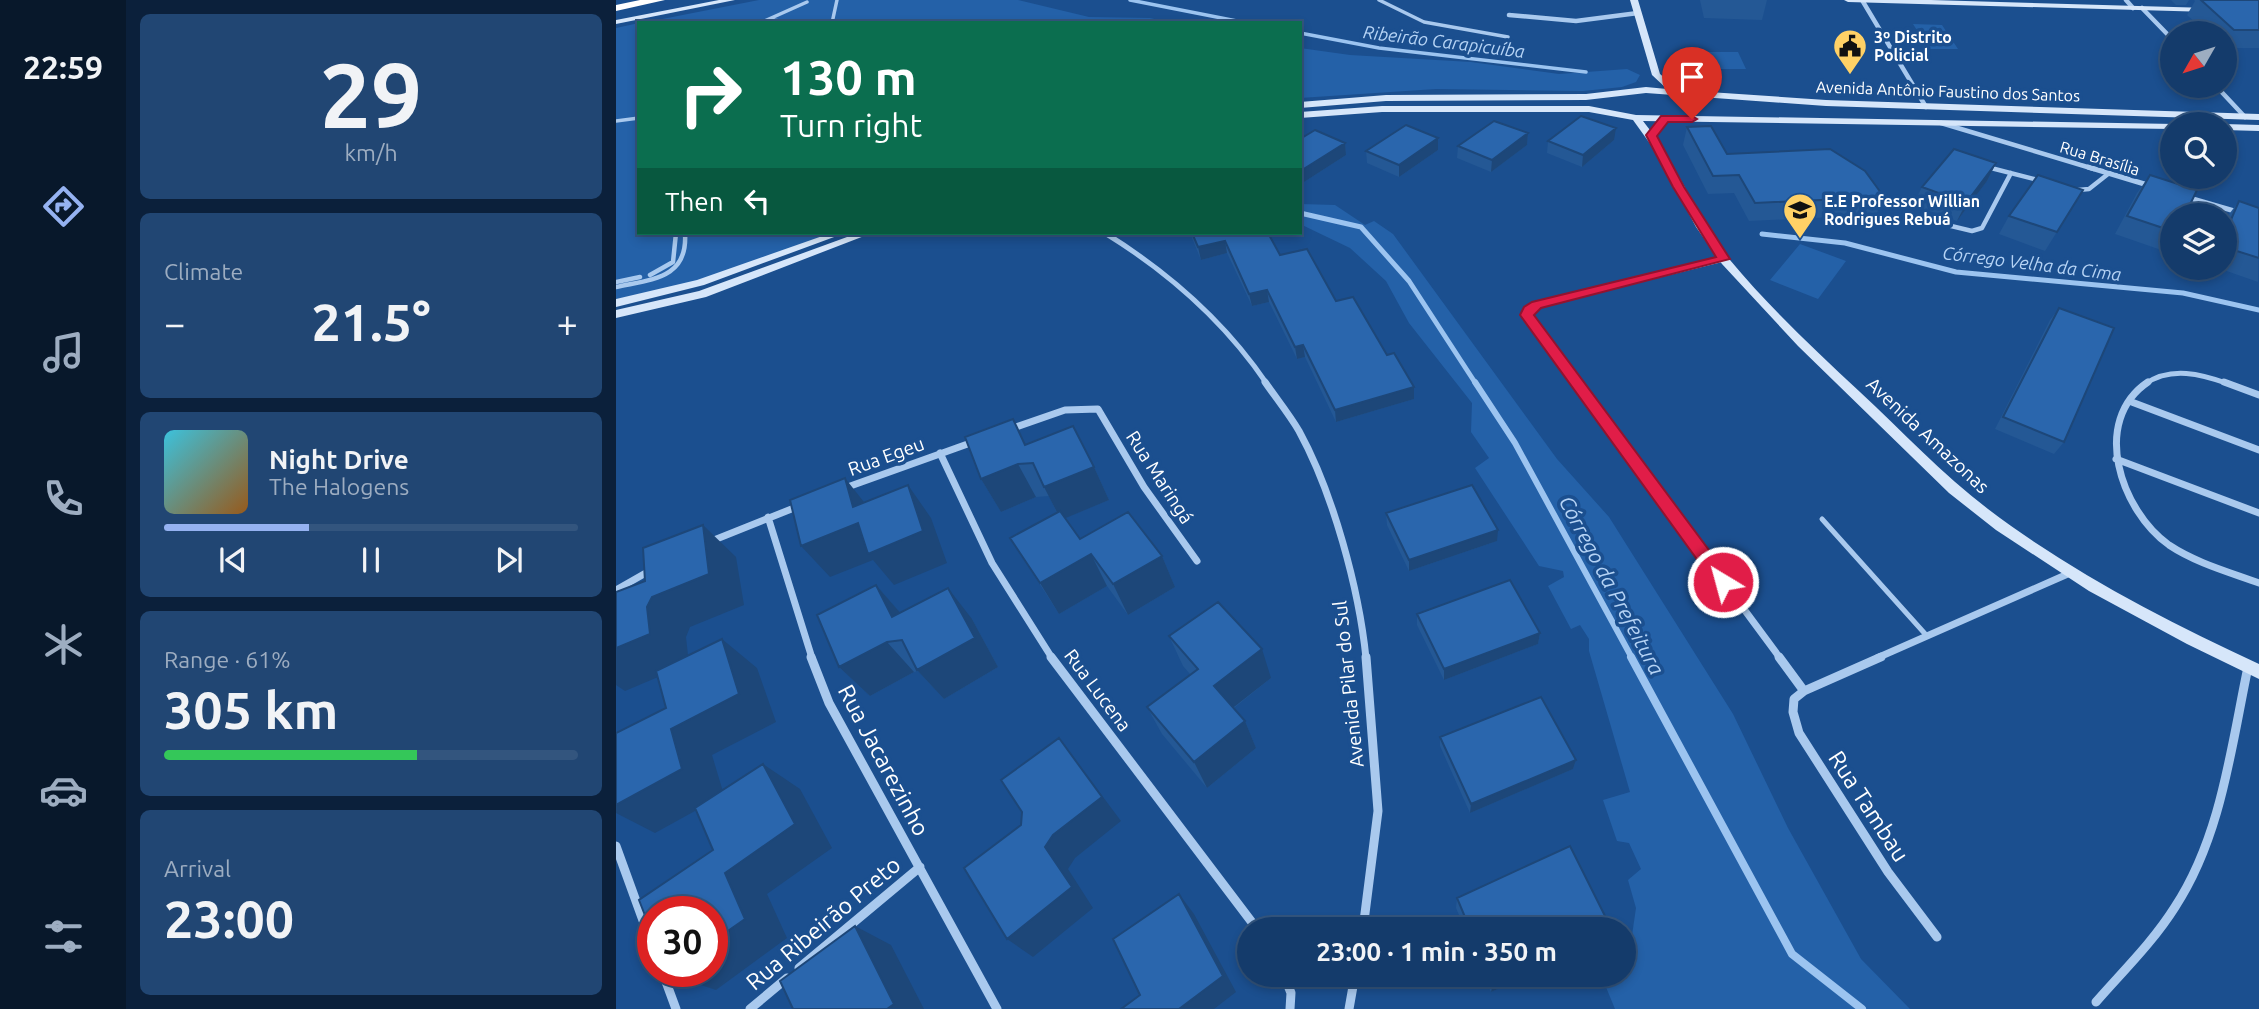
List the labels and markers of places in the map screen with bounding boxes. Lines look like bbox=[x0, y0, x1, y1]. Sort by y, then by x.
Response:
public building icon: 3º Distrito Policial bbox=[1831, 27, 1869, 76]
place label: 3º Distrito Policial bbox=[1874, 28, 1952, 64]
pin bbox=[1662, 47, 1722, 119]
school or university icon: E.E Professor Willian Rodrigues Rebuá bbox=[1781, 191, 1819, 240]
place label: E.E Professor Willian Rodrigues Rebuá bbox=[1824, 192, 1980, 228]

